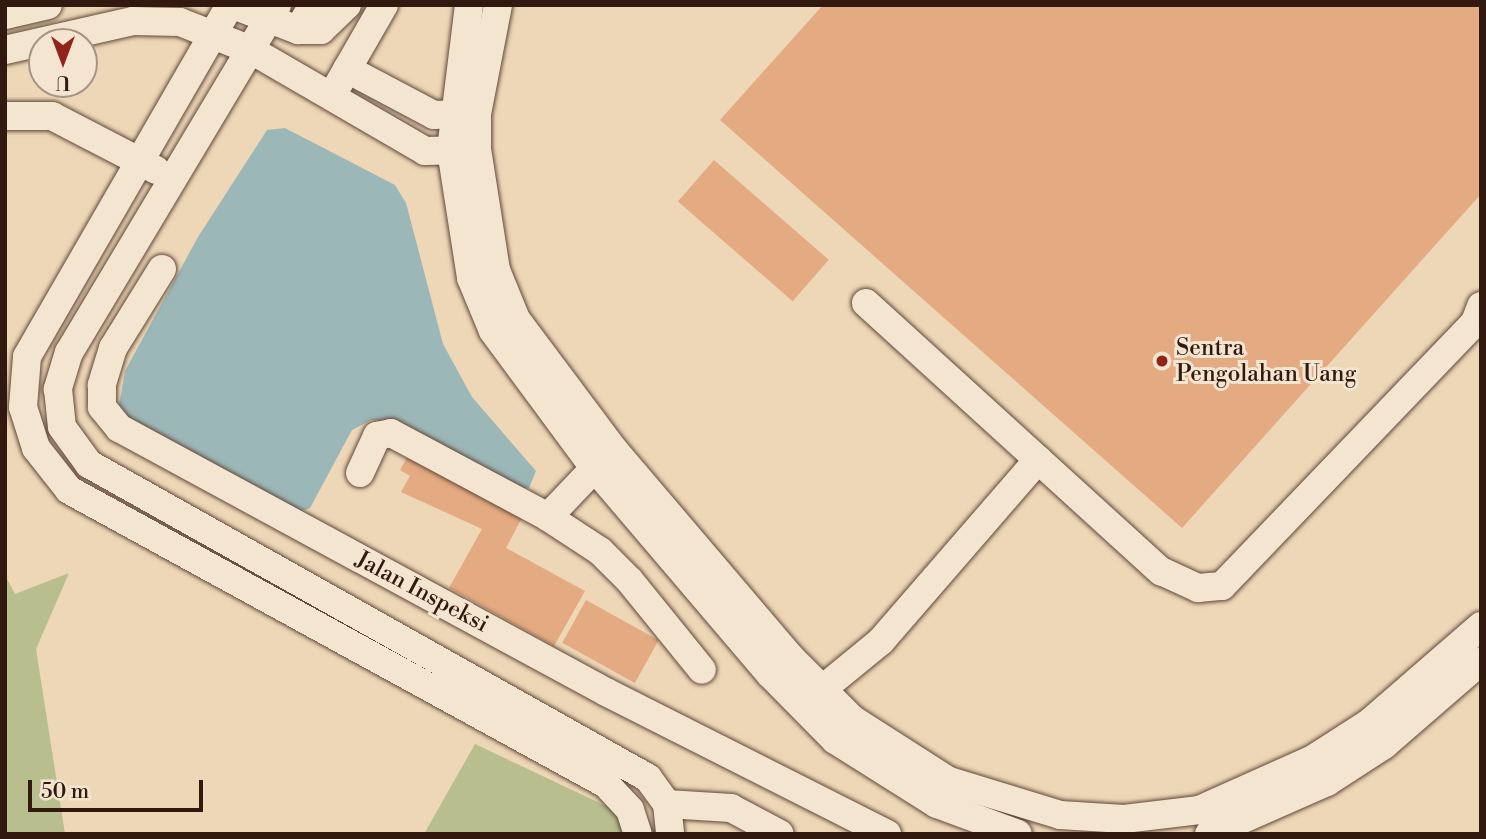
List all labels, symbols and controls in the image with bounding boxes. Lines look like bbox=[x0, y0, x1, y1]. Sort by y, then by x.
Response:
north arrow bbox=[28, 28, 98, 98]
text: U bbox=[56, 70, 70, 94]
place label: Sentra Pengolahan Uang bbox=[1176, 334, 1356, 388]
marker: Sentra Pengolahan Uang bbox=[1154, 353, 1170, 369]
street label: Jalan Inspeksi bbox=[351, 545, 493, 639]
scale bar bbox=[32, 766, 206, 810]
text: 50 m bbox=[41, 779, 89, 805]

